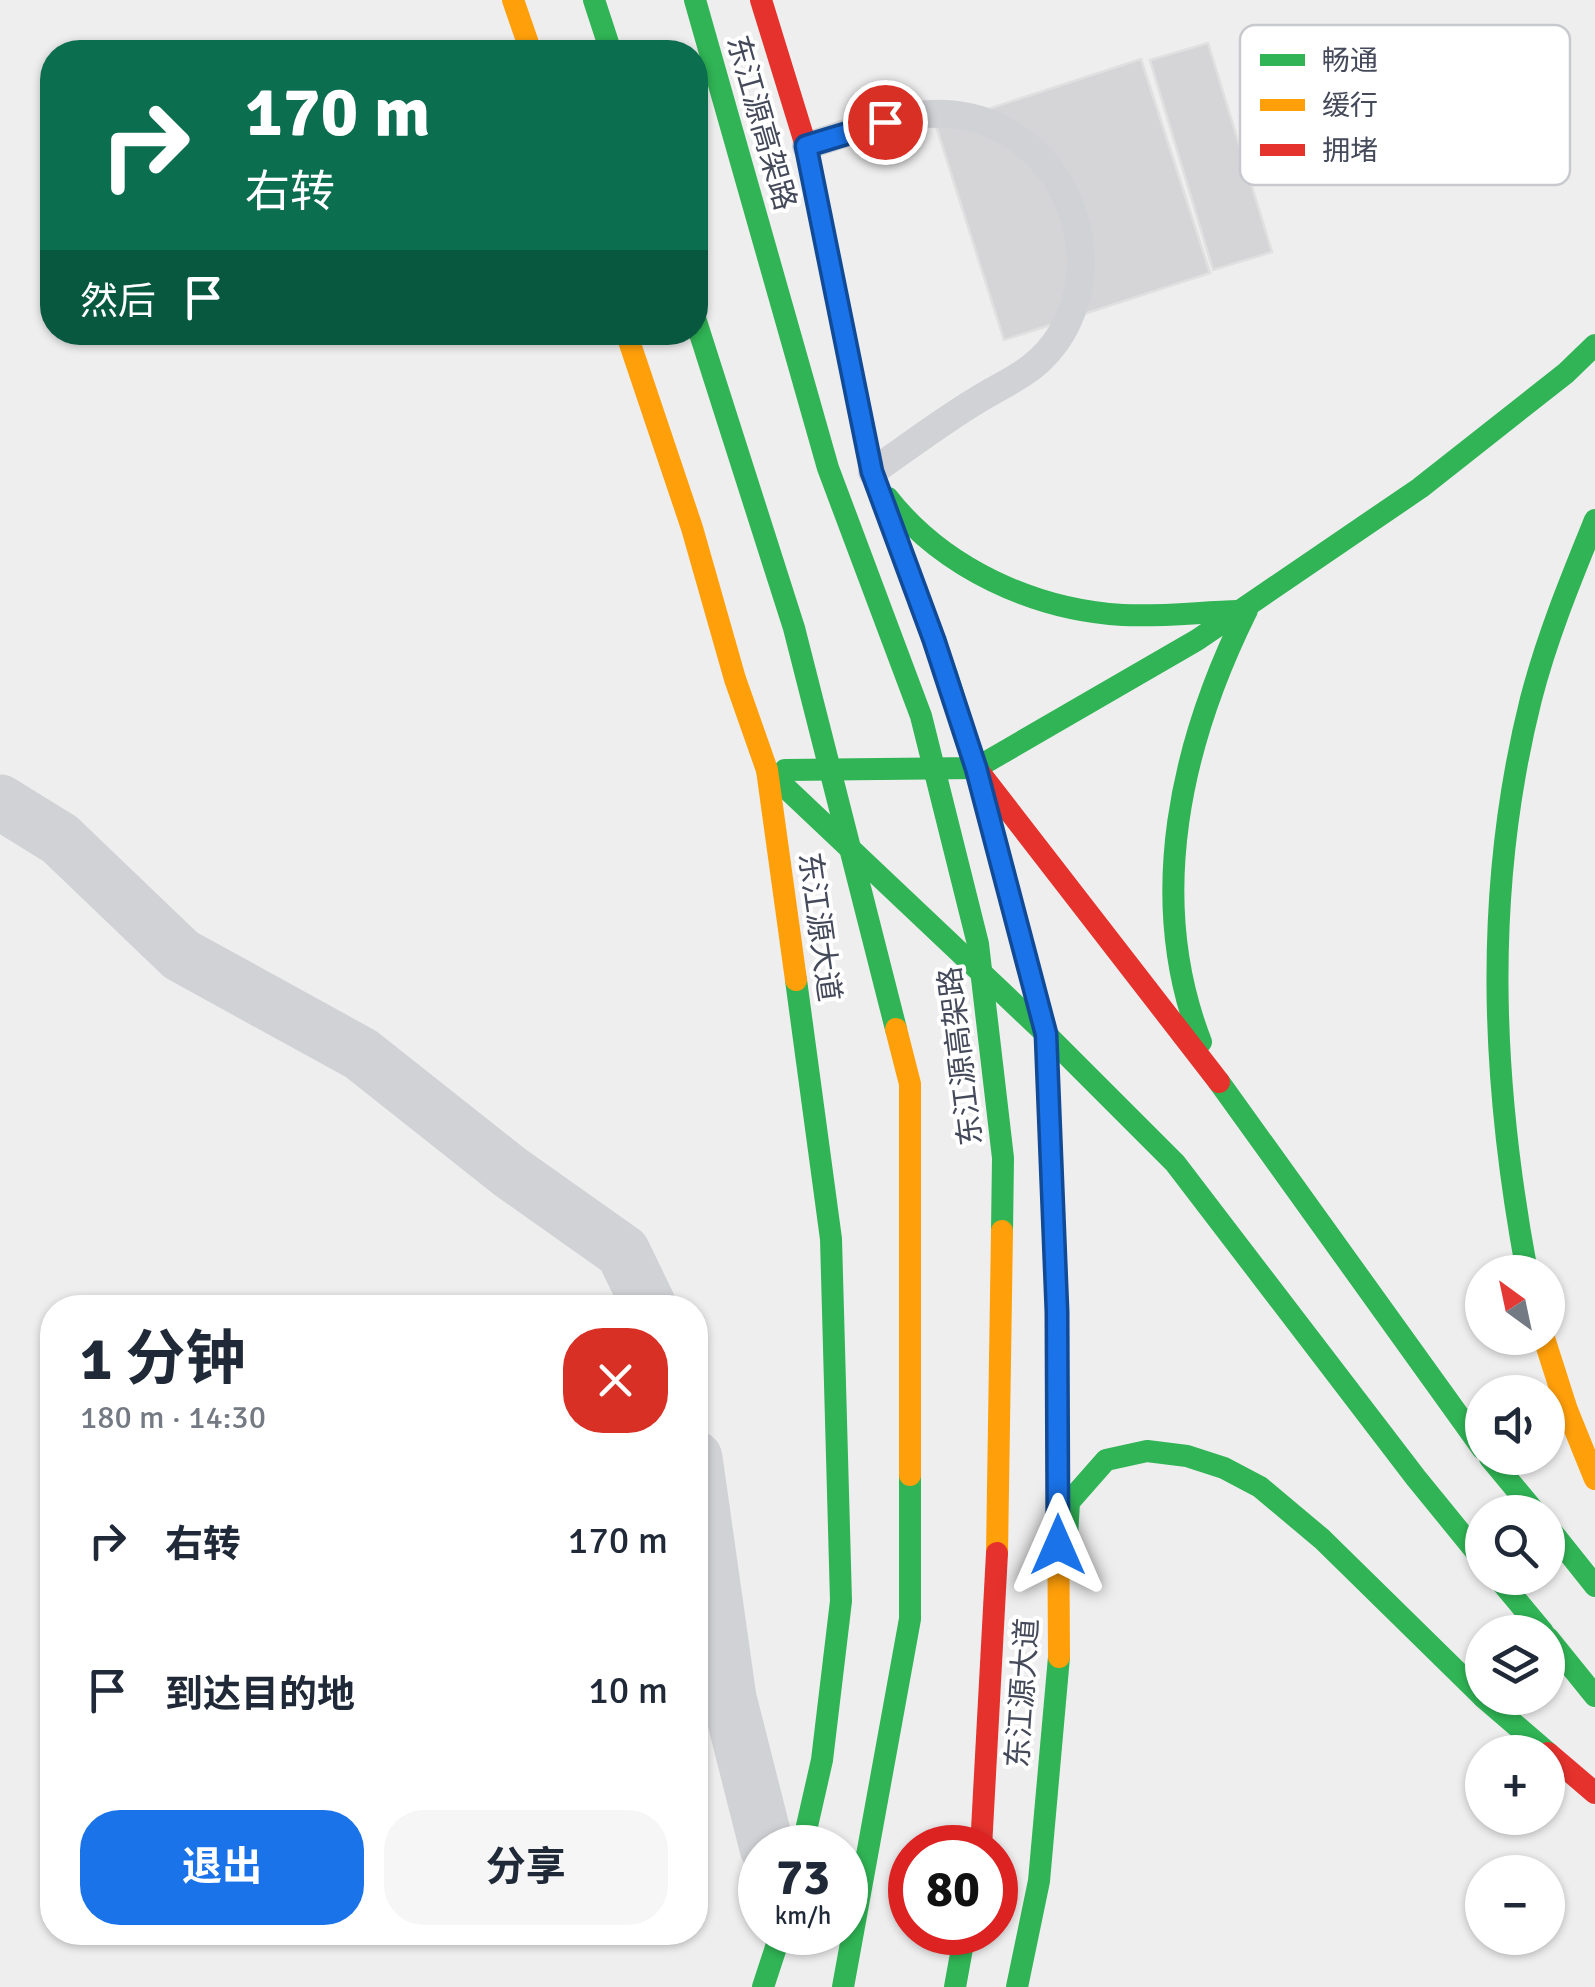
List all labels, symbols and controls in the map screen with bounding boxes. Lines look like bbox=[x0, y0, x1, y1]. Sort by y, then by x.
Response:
legend bbox=[1240, 25, 1570, 185]
street label: 东江源高架路 bbox=[718, 31, 804, 215]
text: 畅通 bbox=[1322, 44, 1378, 78]
text: 170 m bbox=[245, 69, 430, 155]
icon: right bbox=[80, 80, 210, 210]
pin bbox=[843, 80, 928, 165]
text: 缓行 bbox=[1322, 89, 1378, 123]
icon: arrive bbox=[858, 95, 913, 150]
text: 拥堵 bbox=[1322, 134, 1378, 168]
text: 右转 bbox=[245, 165, 335, 220]
icon: arrive bbox=[176, 270, 231, 325]
text: 然后 bbox=[80, 278, 156, 325]
street label: 东江源大道 bbox=[790, 850, 848, 1004]
street label: 东江源高架路 bbox=[932, 964, 990, 1148]
north arrow bbox=[1465, 1255, 1565, 1355]
map controls bbox=[1465, 1255, 1565, 1955]
text: 1 分钟 bbox=[80, 1323, 246, 1397]
button: close bbox=[563, 1328, 668, 1433]
button: sound bbox=[1465, 1375, 1565, 1475]
text: 180 m · 14:30 bbox=[80, 1398, 266, 1437]
position arrow bbox=[1006, 1493, 1110, 1597]
button: search bbox=[1465, 1495, 1565, 1595]
icon: right bbox=[80, 1513, 135, 1568]
text: 170 m bbox=[568, 1517, 668, 1564]
text: 右转 bbox=[165, 1521, 241, 1568]
button: layers bbox=[1465, 1615, 1565, 1715]
street label: 东江源大道 bbox=[999, 1617, 1047, 1769]
icon: arrive bbox=[80, 1663, 135, 1718]
text: 10 m bbox=[588, 1667, 668, 1714]
text: 到达目的地 bbox=[165, 1671, 355, 1718]
button: + bbox=[1465, 1735, 1565, 1835]
button: 退出 bbox=[80, 1810, 364, 1925]
button: 分享 bbox=[384, 1810, 668, 1925]
speed limit sign: 80 bbox=[888, 1825, 1018, 1955]
text: 73 bbox=[776, 1847, 830, 1909]
button: − bbox=[1465, 1855, 1565, 1955]
text: km/h bbox=[775, 1900, 831, 1931]

